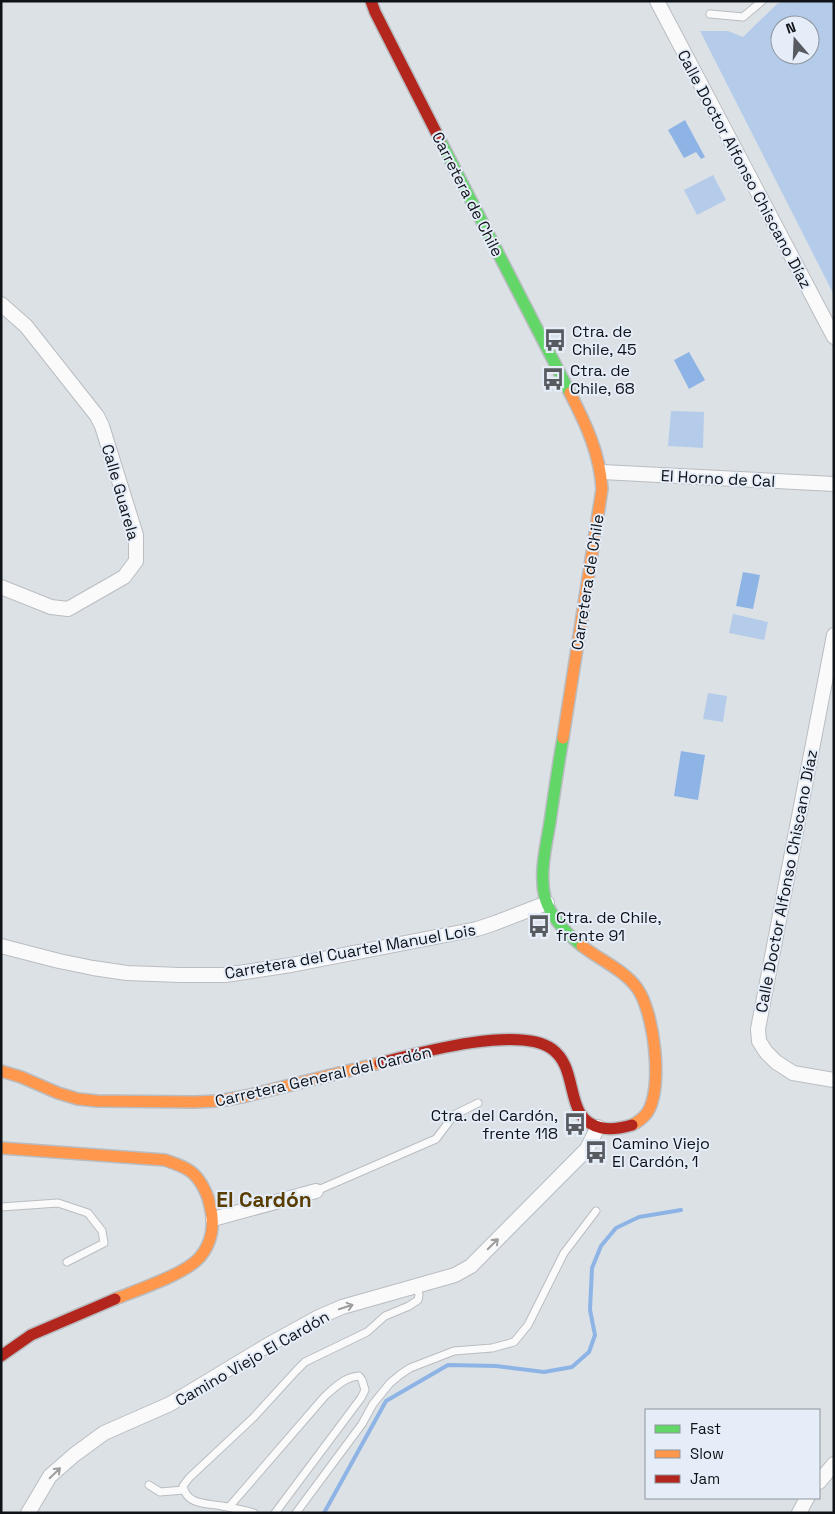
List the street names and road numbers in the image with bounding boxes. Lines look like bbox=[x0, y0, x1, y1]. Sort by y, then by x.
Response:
street label: Calle Doctor Alfonso Chiscano Díaz bbox=[673, 46, 817, 292]
street label: Carretera de Chile bbox=[427, 128, 508, 260]
street label: Calle Guarela bbox=[97, 442, 144, 543]
street label: El Horno de Cal bbox=[660, 465, 776, 492]
street label: Carretera de Chile bbox=[566, 513, 609, 652]
street label: Calle Doctor Alfonso Chiscano Díaz bbox=[751, 748, 822, 1014]
street label: Carretera del Cuartel Manuel Lois bbox=[223, 919, 477, 984]
street label: Carretera General del Cardón bbox=[213, 1041, 433, 1112]
street label: Camino Viejo El Cardón bbox=[172, 1306, 333, 1411]

